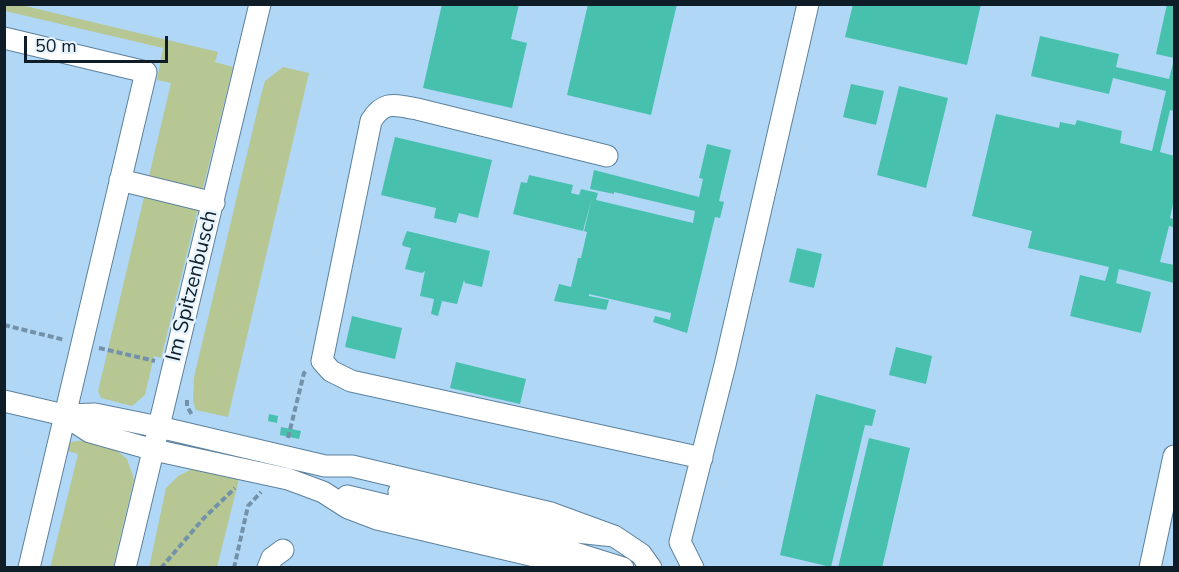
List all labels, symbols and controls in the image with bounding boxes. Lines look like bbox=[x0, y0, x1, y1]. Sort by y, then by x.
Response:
scale bar bbox=[27, 24, 171, 62]
text: 50 m bbox=[35, 34, 77, 58]
street label: Im Spitzenbusch bbox=[162, 208, 224, 364]

